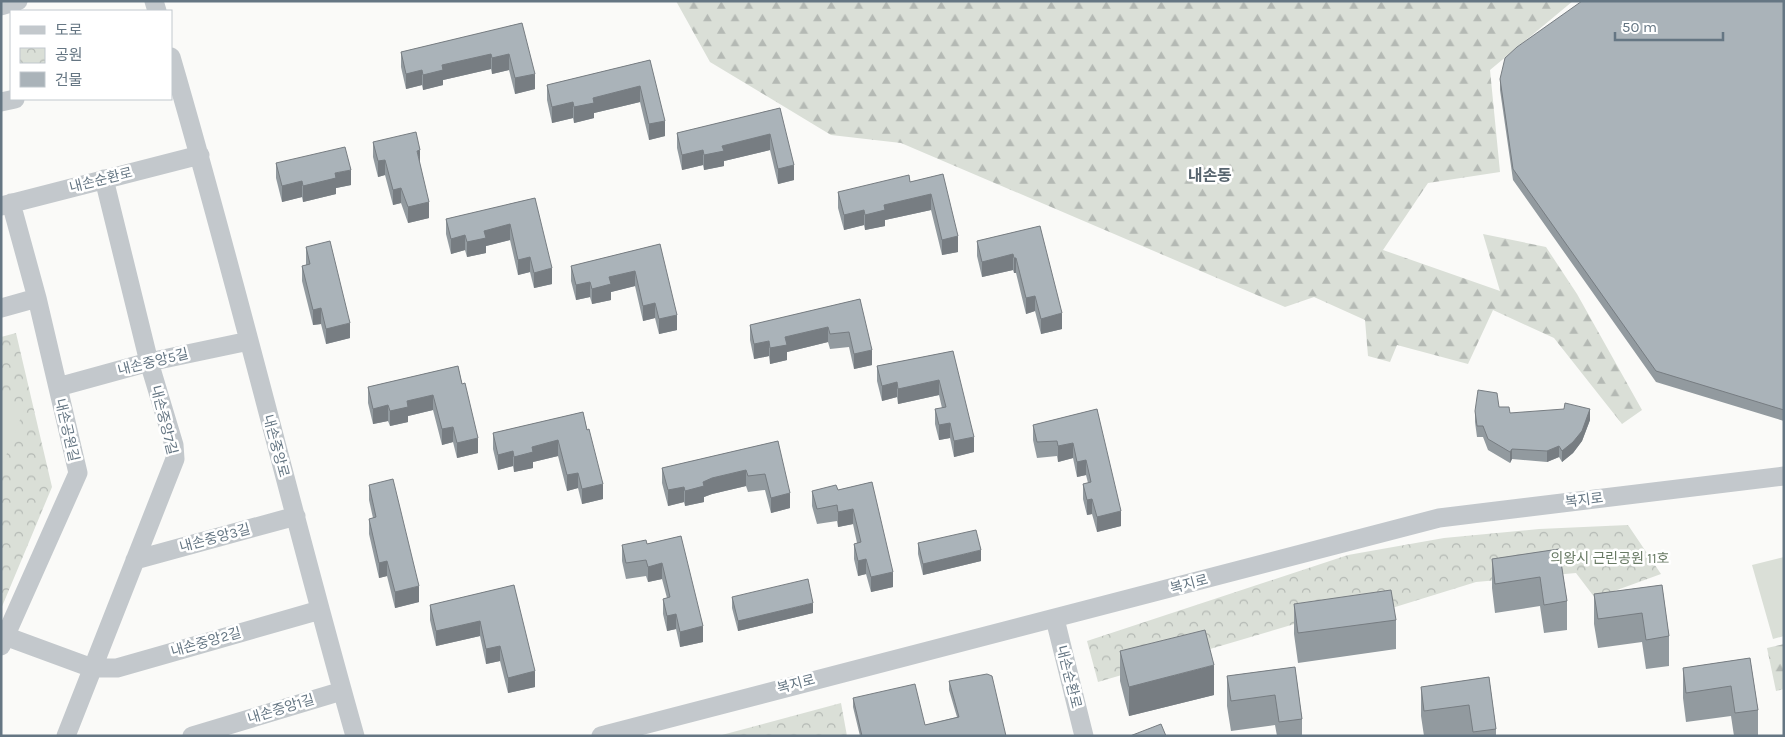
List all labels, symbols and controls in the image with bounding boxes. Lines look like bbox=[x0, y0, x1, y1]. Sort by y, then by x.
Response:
legend bbox=[10, 10, 172, 100]
scale bar bbox=[1615, 10, 1722, 42]
text: 50 m bbox=[1622, 18, 1657, 36]
text: 도로 bbox=[55, 21, 83, 39]
text: 공원 bbox=[55, 46, 83, 64]
text: 건물 bbox=[55, 71, 83, 89]
street label: 내손순환로 bbox=[68, 164, 134, 196]
district label: 내손동 bbox=[1188, 166, 1232, 185]
street label: 내손중앙5길 bbox=[116, 345, 190, 379]
street label: 내손중앙7길 bbox=[147, 384, 181, 456]
street label: 내손공원길 bbox=[51, 397, 83, 463]
street label: 내손중앙로 bbox=[259, 413, 293, 479]
street label: 복지로 bbox=[1564, 489, 1604, 511]
street label: 내손중앙3길 bbox=[178, 520, 252, 556]
park label: 의왕시 근린공원 11호 bbox=[1551, 550, 1670, 567]
street label: 복지로 bbox=[1168, 571, 1210, 597]
street label: 내손중앙2길 bbox=[169, 624, 243, 660]
street label: 내손순환로 bbox=[1053, 644, 1085, 710]
street label: 복지로 bbox=[775, 671, 817, 697]
street label: 내손중앙1길 bbox=[246, 691, 316, 727]

